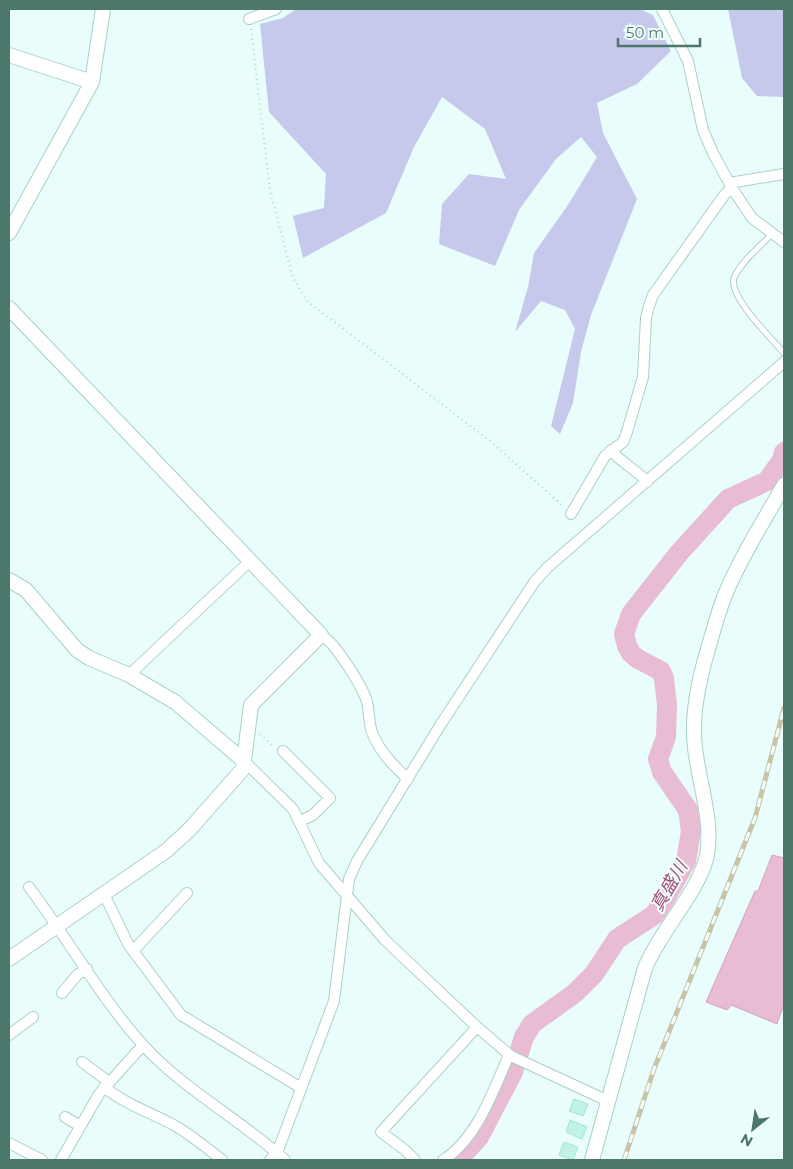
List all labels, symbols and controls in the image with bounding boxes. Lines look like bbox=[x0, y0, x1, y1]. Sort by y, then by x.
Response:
scale bar bbox=[618, 15, 700, 47]
text: 50 m bbox=[626, 23, 664, 42]
water label: 真盛川 bbox=[646, 855, 693, 915]
north arrow bbox=[728, 1104, 778, 1154]
text: N bbox=[737, 1130, 756, 1151]

